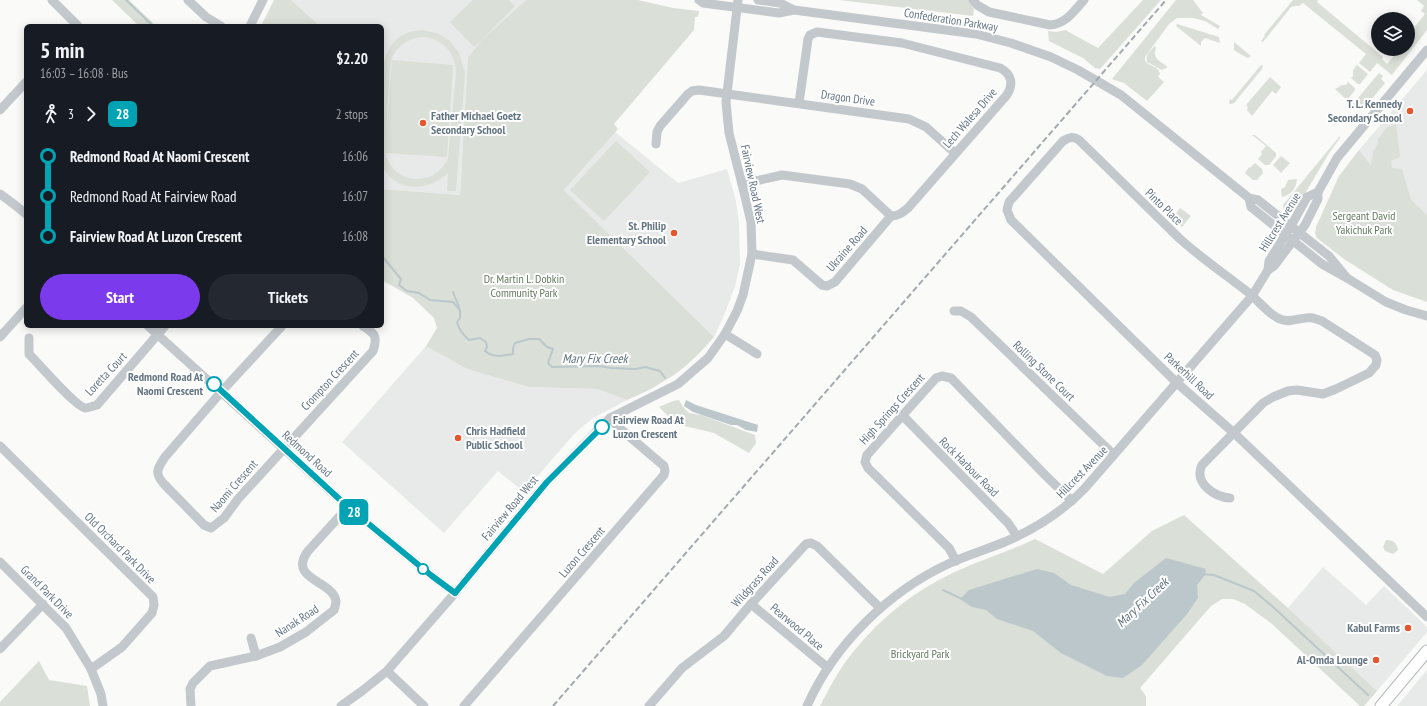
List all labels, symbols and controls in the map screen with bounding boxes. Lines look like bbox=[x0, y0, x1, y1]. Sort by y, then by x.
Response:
street label: Confederation Parkway bbox=[903, 5, 1000, 34]
map controls bbox=[1371, 12, 1415, 56]
button: layers bbox=[1371, 12, 1415, 56]
text: 5 min bbox=[40, 36, 84, 64]
text: $2.20 bbox=[336, 49, 368, 68]
text: 16:03 – 16:08 · Bus bbox=[40, 65, 128, 82]
street label: Lech Walesa Drive bbox=[939, 85, 1000, 151]
street label: Dragon Drive bbox=[820, 86, 876, 109]
place label: T. L. Kennedy Secondary School bbox=[1328, 96, 1402, 125]
icon: walk bbox=[40, 103, 62, 125]
icon: forward bbox=[80, 103, 102, 125]
text: 28 bbox=[116, 105, 129, 123]
text: 3 bbox=[68, 106, 74, 123]
text: 2 stops bbox=[336, 106, 368, 123]
marker: T. L. Kennedy Secondary School bbox=[1405, 106, 1415, 116]
place label: Father Michael Goetz Secondary School bbox=[431, 108, 522, 137]
marker: Father Michael Goetz Secondary School bbox=[418, 118, 428, 128]
street label: Fairview Road West bbox=[738, 143, 769, 225]
text: Redmond Road At Naomi Crescent bbox=[70, 147, 249, 166]
text: 16:06 bbox=[342, 148, 368, 165]
street label: Pinto Place bbox=[1143, 185, 1186, 228]
text: Redmond Road At Fairview Road bbox=[70, 187, 236, 206]
text: 16:07 bbox=[342, 188, 368, 205]
street label: Hillcrest Avenue bbox=[1255, 189, 1304, 254]
park label: Sergeant David Yakichuk Park bbox=[1333, 208, 1396, 237]
place label: St. Philip Elementary School bbox=[587, 218, 667, 247]
street label: Ukraine Road bbox=[823, 223, 870, 274]
text: Fairview Road At Luzon Crescent bbox=[70, 227, 242, 246]
text: 16:08 bbox=[342, 228, 368, 245]
marker: St. Philip Elementary School bbox=[669, 228, 679, 238]
park label: Dr. Martin L. Dobkin Community Park bbox=[484, 271, 564, 300]
button: Start bbox=[40, 274, 200, 320]
button: Tickets bbox=[208, 274, 368, 320]
street label: Rolling Stone Court bbox=[1010, 337, 1079, 404]
street label: Crompton Crescent bbox=[297, 345, 362, 413]
street label: Loretta Court bbox=[82, 348, 130, 399]
street label: Parkerhill Road bbox=[1161, 349, 1217, 402]
water label: Mary Fix Creek bbox=[562, 350, 630, 367]
place label: Redmond Road At Naomi Crescent bbox=[128, 369, 204, 398]
street label: High Springs Crescent bbox=[856, 369, 928, 447]
marker: Redmond Road At Naomi Crescent bbox=[206, 376, 222, 392]
place label: Fairview Road At Luzon Crescent bbox=[613, 412, 684, 441]
marker: Fairview Road At Luzon Crescent bbox=[594, 419, 610, 435]
place label: Chris Hadfield Public School bbox=[466, 423, 525, 452]
street label: Redmond Road bbox=[279, 427, 335, 480]
marker: Chris Hadfield Public School bbox=[453, 433, 463, 443]
street label: Rock Harbour Road bbox=[936, 434, 1002, 500]
street label: Hillcrest Avenue bbox=[1053, 442, 1110, 501]
street label: Naomi Crescent bbox=[207, 456, 261, 515]
street label: Fairview Road West bbox=[478, 472, 542, 543]
line badge: 28 bbox=[336, 499, 372, 525]
text: 28 bbox=[347, 503, 361, 521]
street label: Old Orchard Park Drive bbox=[82, 509, 159, 586]
street label: Luzon Crescent bbox=[555, 523, 608, 580]
street label: Wildgrass Road bbox=[728, 553, 781, 610]
street label: Grand Park Drive bbox=[18, 562, 77, 621]
unlabelled marker bbox=[417, 563, 429, 575]
water label: Mary Fix Creek bbox=[1113, 573, 1173, 631]
street label: Pearwood Place bbox=[768, 600, 827, 653]
street label: Nanak Road bbox=[272, 601, 321, 640]
place label: Kabul Farms bbox=[1347, 620, 1400, 635]
marker: Kabul Farms bbox=[1403, 623, 1413, 633]
park label: Brickyard Park bbox=[891, 646, 950, 661]
place label: Al-Omda Lounge bbox=[1296, 652, 1368, 667]
marker: Al-Omda Lounge bbox=[1371, 655, 1381, 665]

